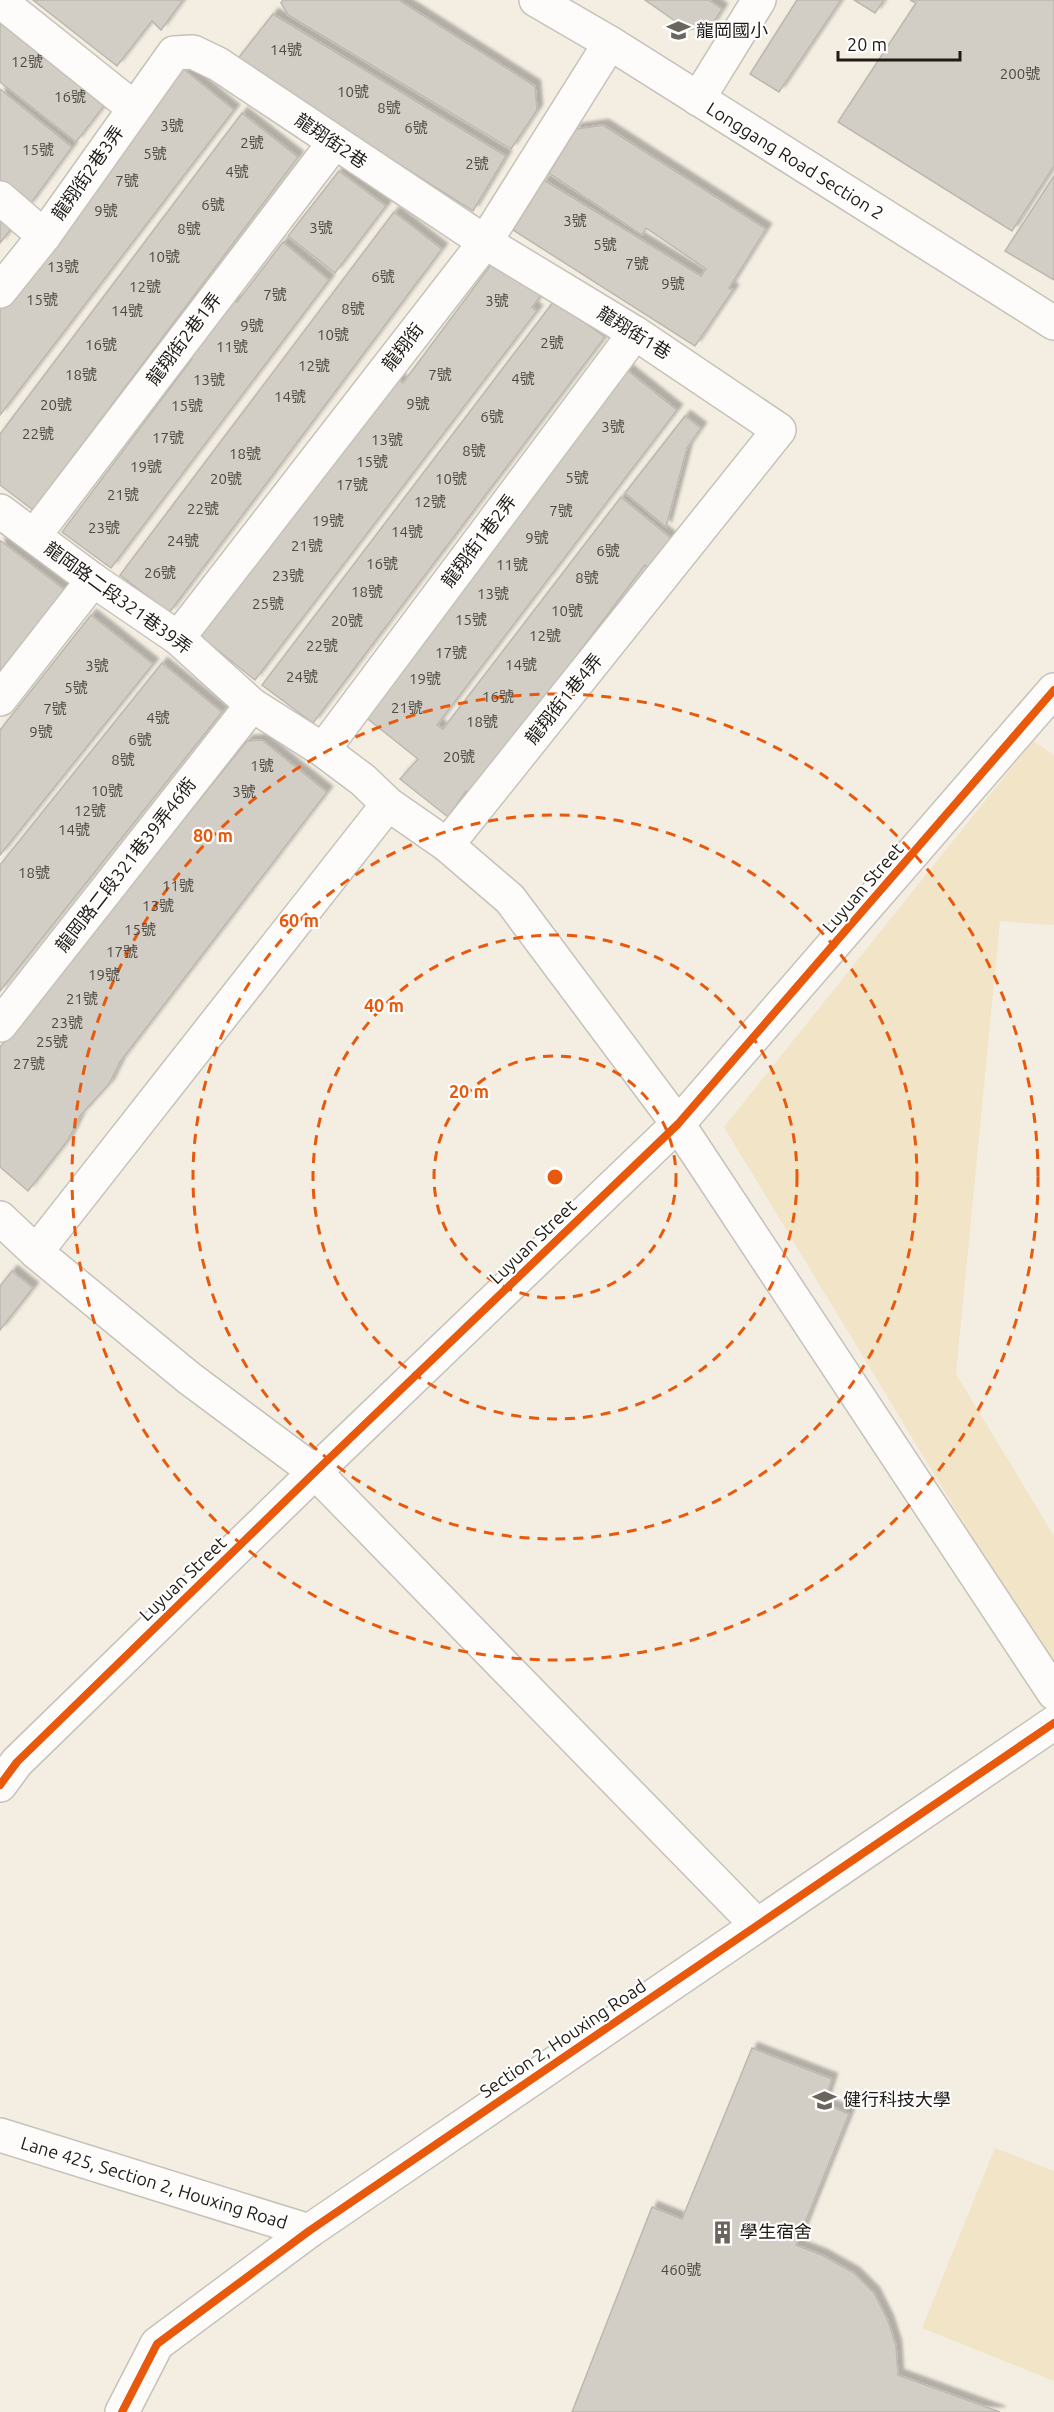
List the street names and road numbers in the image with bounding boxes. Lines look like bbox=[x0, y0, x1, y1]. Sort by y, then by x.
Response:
street label: Longgang Road Section 2 bbox=[703, 97, 888, 223]
street label: 龍翔街2巷 bbox=[292, 109, 371, 171]
street label: 龍翔街2巷3弄 bbox=[47, 122, 127, 223]
street label: 龍翔街2巷1弄 bbox=[142, 288, 224, 388]
street label: 龍翔街1巷 bbox=[594, 302, 675, 362]
street label: 龍翔街 bbox=[378, 319, 427, 374]
street label: 龍翔街1巷2弄 bbox=[437, 490, 519, 590]
street label: 龍岡路二段321巷39弄 bbox=[41, 537, 196, 657]
street label: 龍翔街1巷4弄 bbox=[521, 649, 606, 748]
street label: 龍岡路二段321巷39弄46衖 bbox=[51, 773, 199, 955]
street label: Luyuan Street bbox=[818, 838, 907, 936]
street label: Luyuan Street bbox=[485, 1195, 580, 1287]
street label: Luyuan Street bbox=[135, 1532, 230, 1624]
street label: Section 2, Houxing Road bbox=[476, 1975, 649, 2101]
street label: Lane 425, Section 2, Houxing Road bbox=[19, 2132, 290, 2232]

